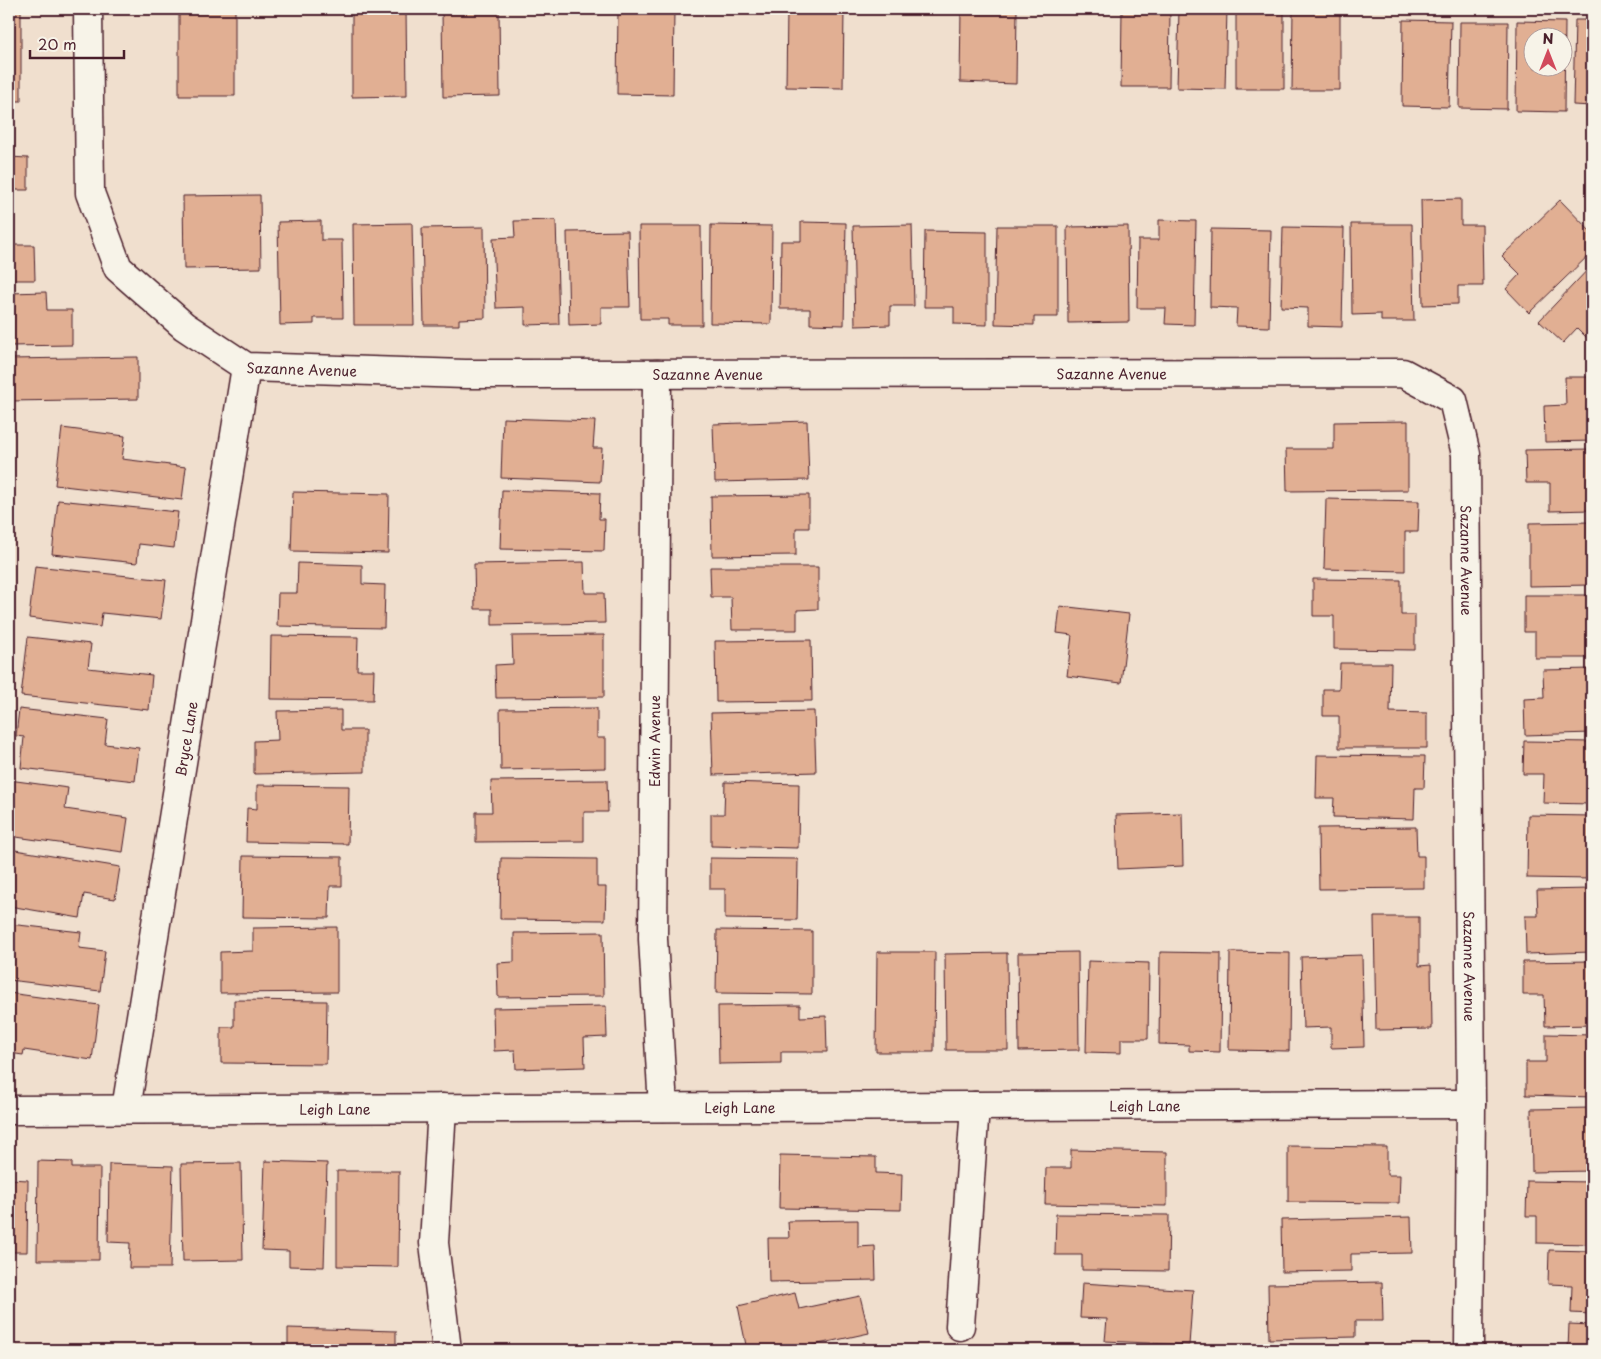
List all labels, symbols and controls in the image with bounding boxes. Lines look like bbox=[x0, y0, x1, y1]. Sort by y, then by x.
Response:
scale bar bbox=[30, 28, 124, 60]
north arrow bbox=[1524, 28, 1574, 78]
text: N bbox=[1542, 28, 1554, 49]
text: 20 m bbox=[38, 32, 77, 55]
street label: Sazanne Avenue bbox=[246, 357, 358, 381]
street label: Sazanne Avenue bbox=[652, 363, 763, 384]
street label: Sazanne Avenue bbox=[1056, 363, 1167, 384]
street label: Sazanne Avenue bbox=[1456, 505, 1478, 616]
street label: Edwin Avenue bbox=[644, 695, 665, 787]
street label: Bryce Lane bbox=[169, 699, 202, 778]
street label: Sazanne Avenue bbox=[1459, 911, 1481, 1022]
street label: Leigh Lane bbox=[1109, 1095, 1181, 1116]
street label: Leigh Lane bbox=[704, 1096, 776, 1118]
street label: Leigh Lane bbox=[299, 1098, 371, 1119]

